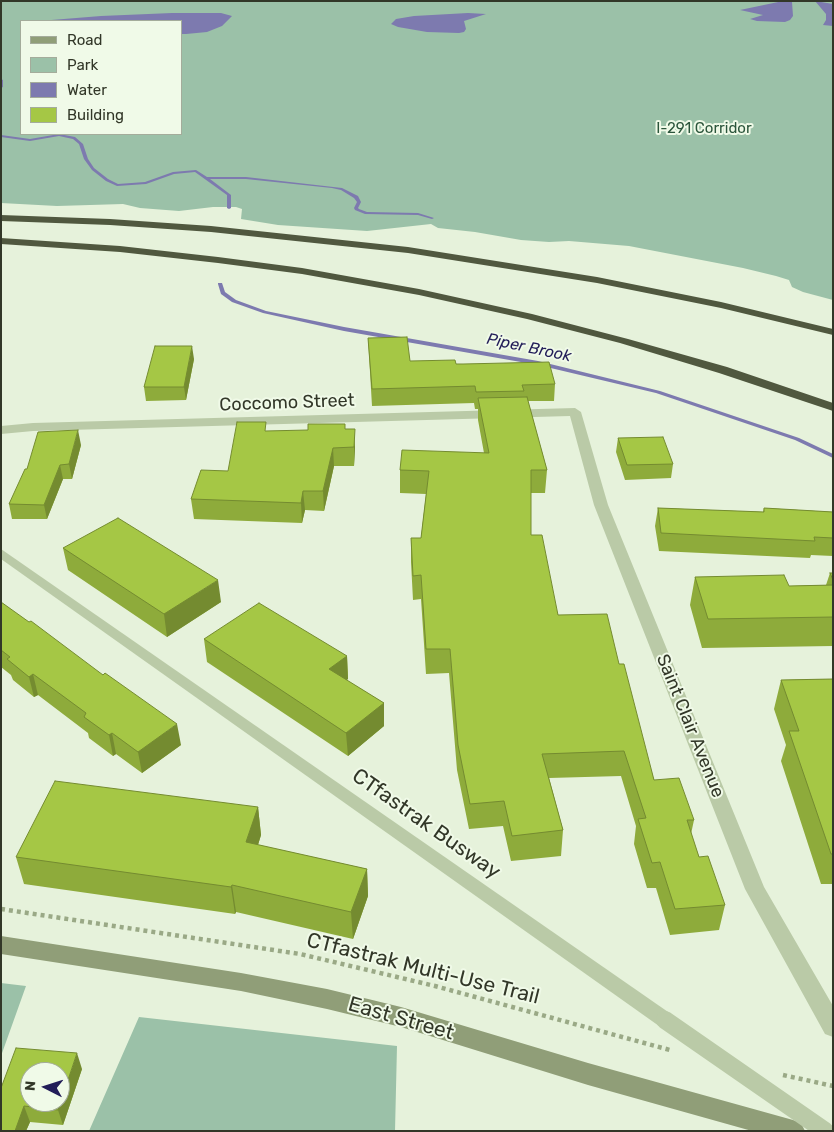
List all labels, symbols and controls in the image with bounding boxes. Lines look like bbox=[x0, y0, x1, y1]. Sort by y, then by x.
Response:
legend bbox=[20, 20, 182, 135]
text: Road bbox=[67, 31, 103, 49]
text: Park bbox=[67, 56, 98, 74]
text: Water bbox=[67, 81, 107, 99]
text: Building bbox=[67, 106, 124, 124]
park label: I-291 Corridor bbox=[656, 120, 752, 138]
water label: Piper Brook bbox=[485, 330, 573, 366]
street label: Coccomo Street bbox=[219, 390, 355, 416]
street label: Saint Clair Avenue bbox=[651, 651, 729, 801]
street label: CTfastrak Busway bbox=[347, 763, 505, 885]
street label: CTfastrak Multi-Use Trail bbox=[304, 928, 542, 1010]
street label: East Street bbox=[345, 992, 457, 1046]
north arrow bbox=[20, 1062, 70, 1112]
text: N bbox=[22, 1080, 39, 1092]

